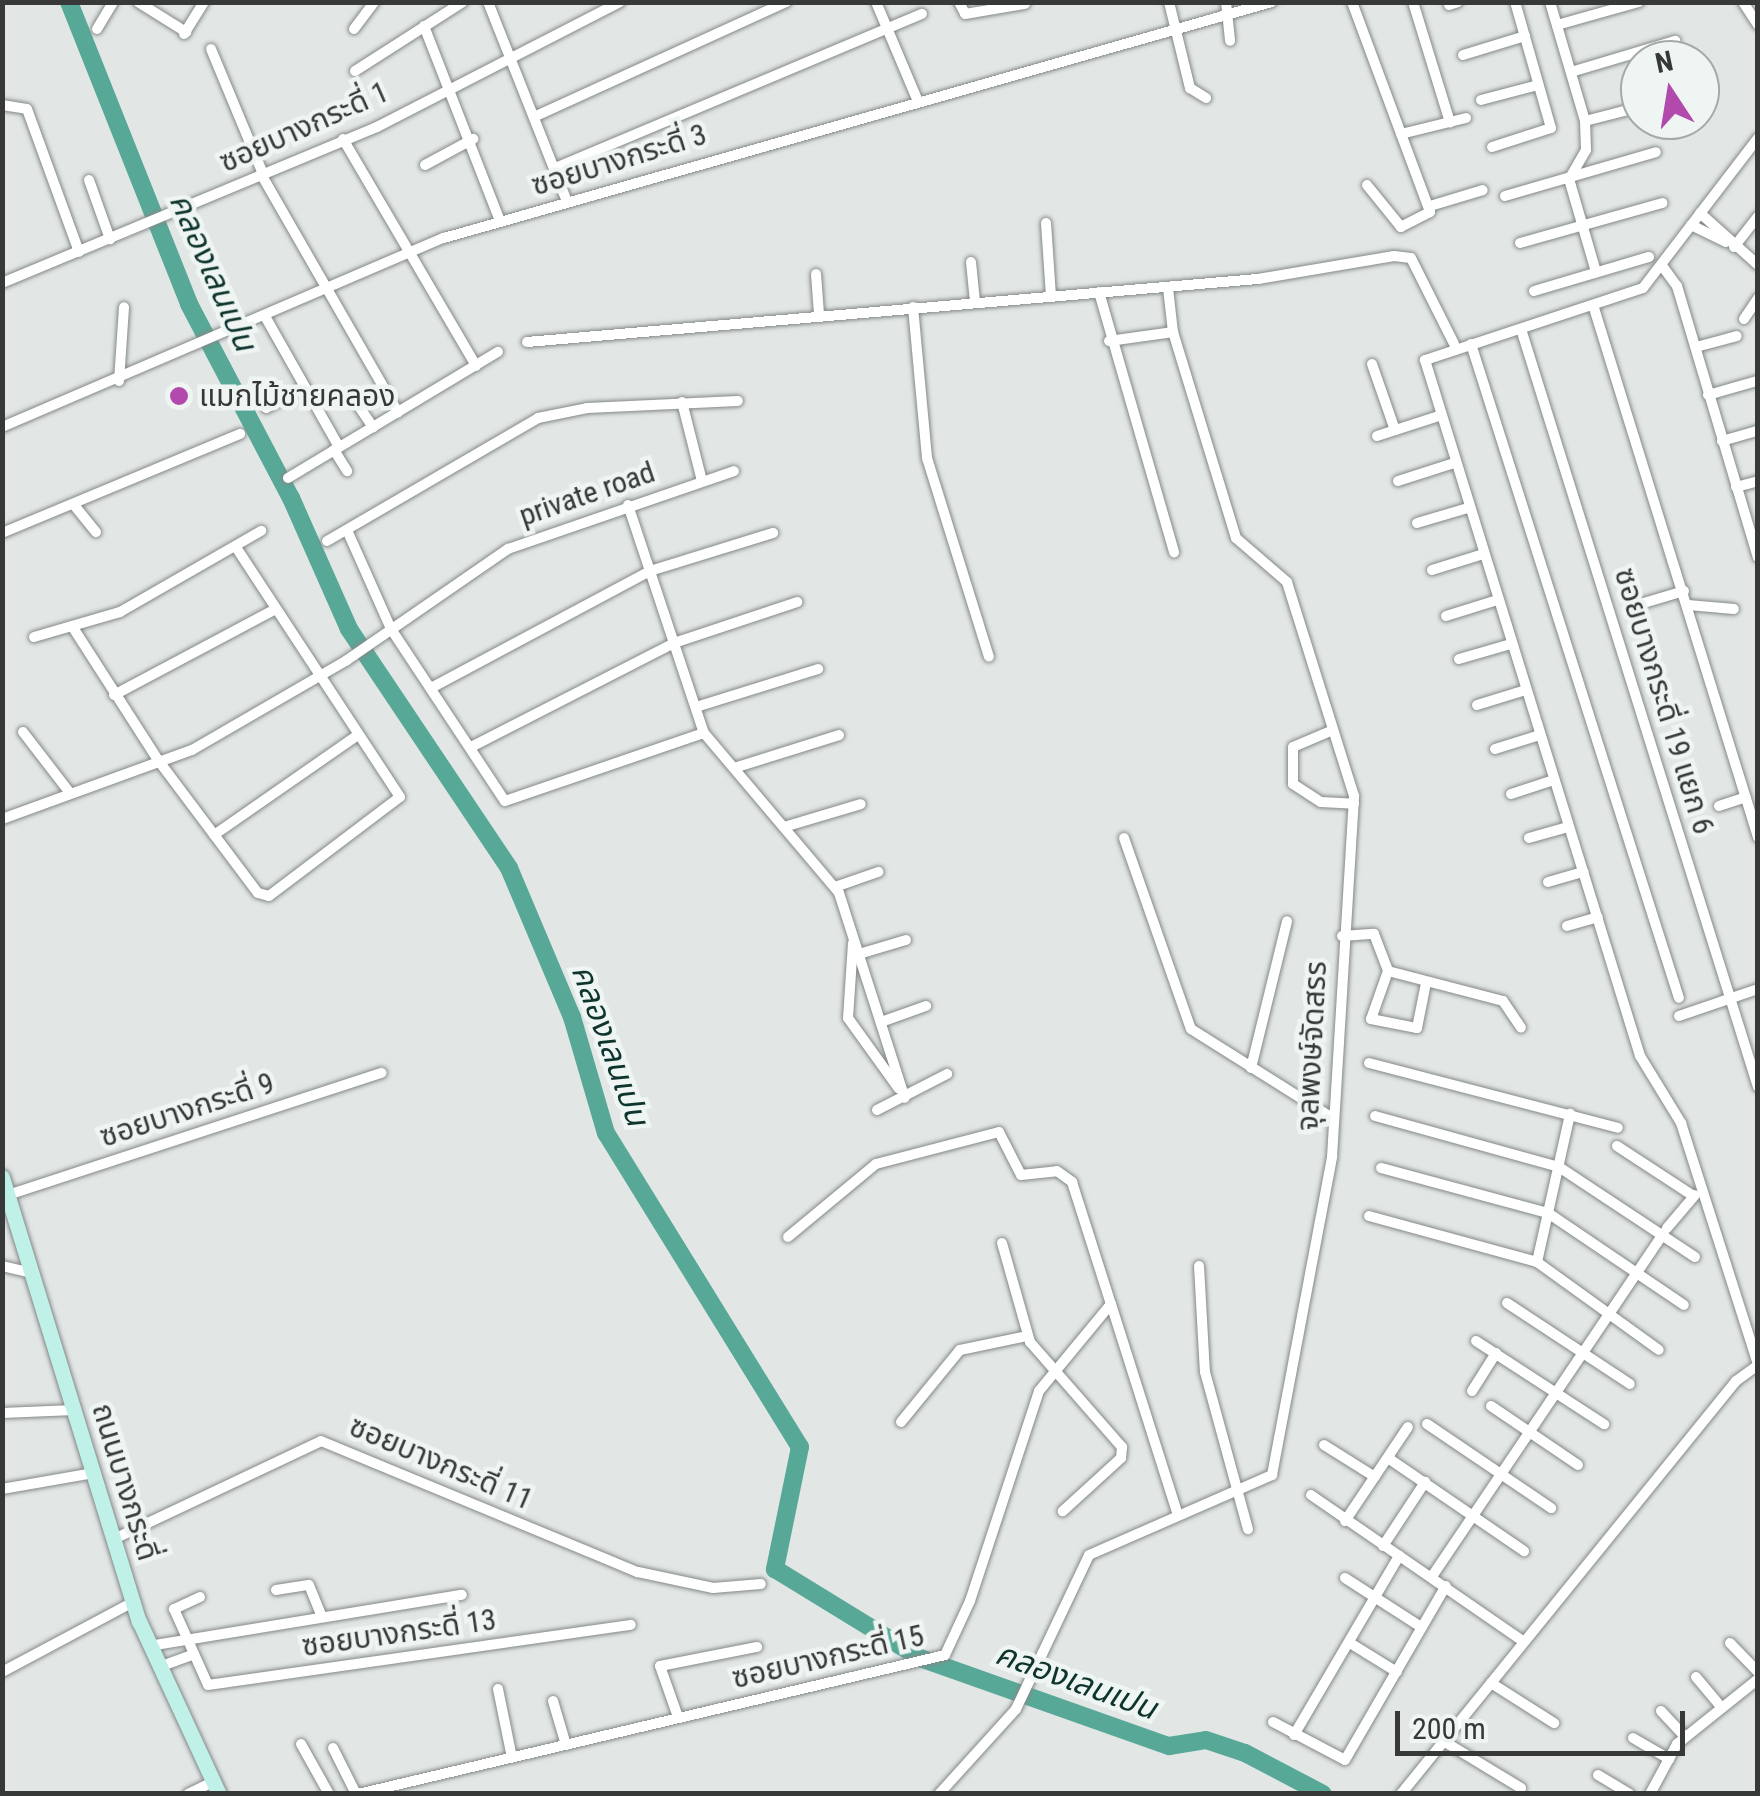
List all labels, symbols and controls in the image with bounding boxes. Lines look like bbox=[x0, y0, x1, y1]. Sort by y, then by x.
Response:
north arrow bbox=[1620, 40, 1720, 140]
text: N bbox=[1652, 44, 1676, 80]
street label: ซอยบางกระดี่ 1 bbox=[214, 74, 394, 180]
street label: ซอยบางกระดี่ 3 bbox=[527, 116, 711, 204]
water label: คลองเลนเปน bbox=[161, 187, 265, 357]
place label: แมกไม้ชายคลอง bbox=[199, 378, 395, 414]
marker: แมกไม้ชายคลอง bbox=[168, 385, 190, 407]
street label: private road bbox=[515, 454, 659, 534]
street label: ซอยบางกระดี่ 19 แยก 6 bbox=[1606, 564, 1722, 838]
water label: คลองเลนเปน bbox=[563, 959, 657, 1131]
street label: จุลพงษ์จัดสรร bbox=[1290, 960, 1334, 1132]
street label: ซอยบางกระดี่ 9 bbox=[95, 1065, 279, 1155]
street label: ถนนบางกระดี่ bbox=[84, 1399, 166, 1565]
street label: ซอยบางกระดี่ 11 bbox=[344, 1408, 538, 1518]
street label: ซอยบางกระดี่ 13 bbox=[300, 1602, 498, 1664]
street label: ซอยบางกระดี่ 15 bbox=[729, 1617, 927, 1697]
water label: คลองเลนเปน bbox=[990, 1634, 1162, 1728]
scale bar bbox=[1400, 1691, 1690, 1753]
text: 200 m bbox=[1412, 1711, 1486, 1746]

